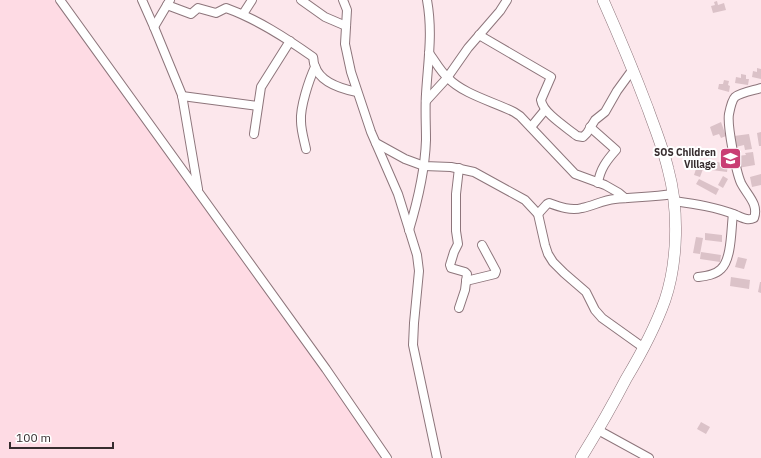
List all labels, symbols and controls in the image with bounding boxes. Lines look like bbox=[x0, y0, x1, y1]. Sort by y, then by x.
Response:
school or university icon: SOS Children Village bbox=[718, 145, 744, 171]
place label: SOS Children Village bbox=[654, 146, 716, 171]
scale bar bbox=[10, 424, 113, 450]
text: 100 m bbox=[16, 430, 51, 445]

